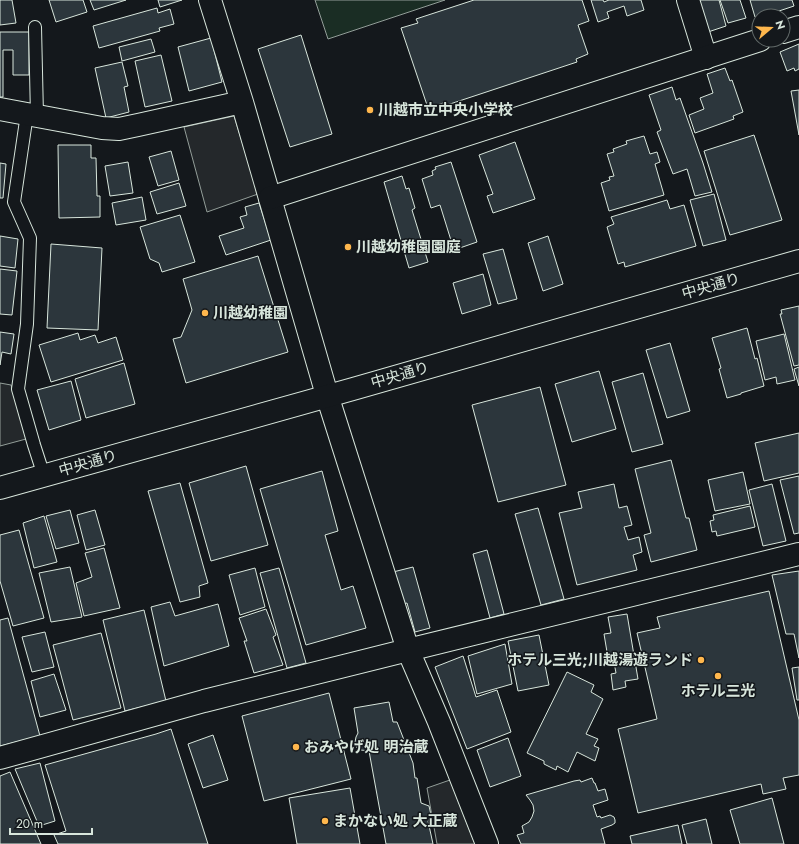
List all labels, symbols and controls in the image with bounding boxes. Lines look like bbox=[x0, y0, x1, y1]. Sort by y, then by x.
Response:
north arrow bbox=[751, 8, 791, 48]
text: N bbox=[771, 18, 789, 31]
place label: 川越市立中央小学校 bbox=[378, 99, 513, 121]
marker: 川越市立中央小学校 bbox=[365, 105, 375, 115]
place label: 川越幼稚園園庭 bbox=[356, 236, 461, 258]
marker: 川越幼稚園園庭 bbox=[343, 242, 353, 252]
street label: 中央通り bbox=[679, 267, 743, 305]
place label: 川越幼稚園 bbox=[213, 302, 288, 324]
marker: 川越幼稚園 bbox=[200, 308, 210, 318]
street label: 中央通り bbox=[368, 356, 432, 394]
street label: 中央通り bbox=[56, 444, 120, 482]
place label: ホテル三光;川越湯遊ランド bbox=[507, 649, 693, 671]
marker: ホテル三光;川越湯遊ランド bbox=[696, 655, 706, 665]
marker: ホテル三光 bbox=[713, 671, 723, 681]
place label: ホテル三光 bbox=[680, 680, 756, 702]
place label: おみやげ処 明治蔵 bbox=[304, 736, 429, 758]
marker: おみやげ処 明治蔵 bbox=[291, 742, 301, 752]
scale bar bbox=[10, 810, 92, 836]
place label: まかない処 大正蔵 bbox=[333, 810, 458, 832]
text: 20 m bbox=[16, 815, 43, 833]
marker: まかない処 大正蔵 bbox=[320, 816, 330, 826]

